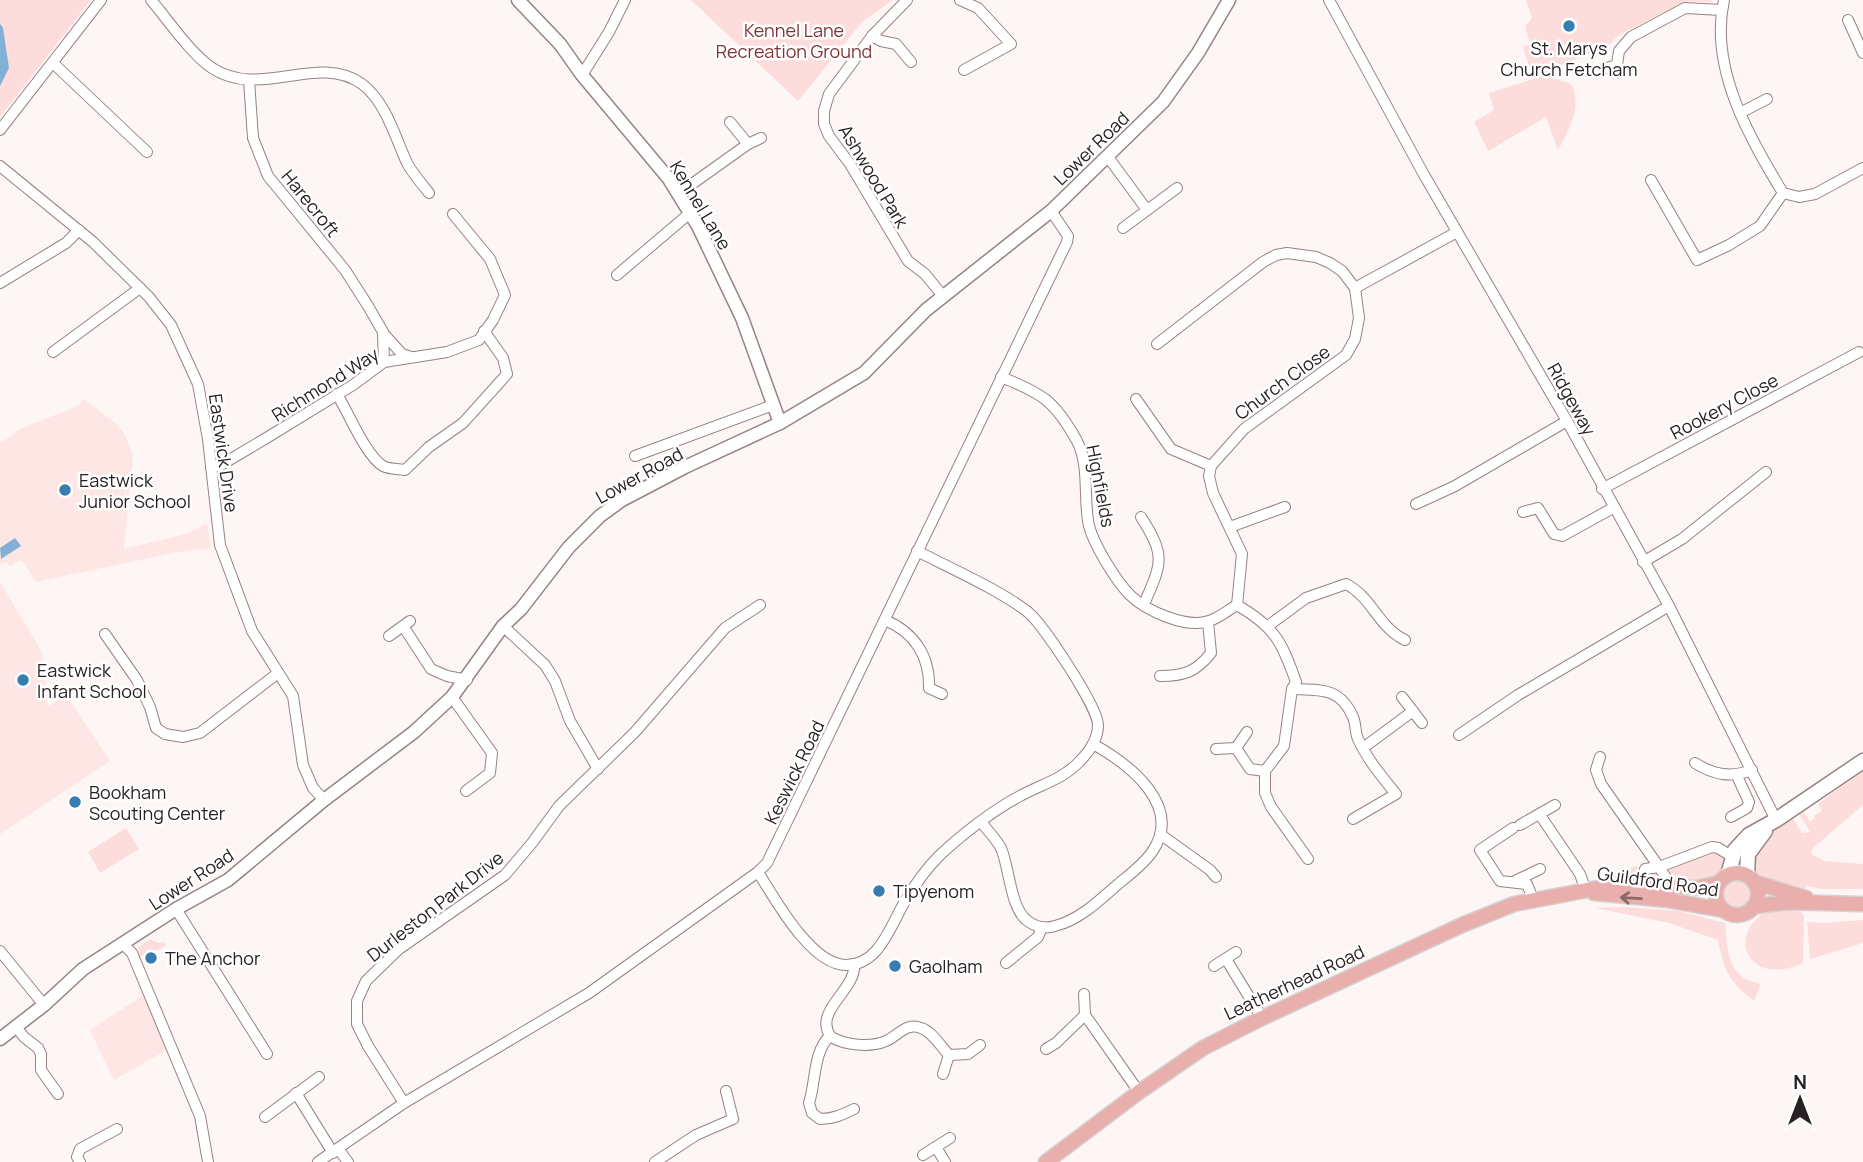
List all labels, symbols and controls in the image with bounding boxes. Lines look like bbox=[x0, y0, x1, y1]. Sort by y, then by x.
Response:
park label: Kennel Lane Recreation Ground bbox=[716, 18, 872, 63]
marker: St. Marys Church Fetcham bbox=[1561, 18, 1577, 34]
place label: St. Marys Church Fetcham bbox=[1501, 36, 1637, 81]
street label: Lower Road bbox=[1048, 106, 1134, 190]
street label: Ashwood Park bbox=[834, 120, 915, 233]
street label: Kennel Lane bbox=[665, 156, 737, 254]
street label: Harecroft bbox=[277, 164, 345, 242]
street label: Church Close bbox=[1229, 339, 1335, 425]
street label: Richmond Way bbox=[267, 341, 383, 426]
street label: Ridgeway bbox=[1542, 359, 1602, 440]
street label: Rookery Close bbox=[1666, 367, 1782, 445]
street label: Eastwick Drive bbox=[204, 392, 244, 514]
street label: Lower Road bbox=[591, 441, 687, 509]
street label: Highfields bbox=[1081, 443, 1121, 529]
place label: Eastwick Junior School bbox=[79, 468, 191, 513]
marker: Eastwick Junior School bbox=[57, 482, 73, 498]
place label: Eastwick Infant School bbox=[37, 658, 147, 703]
marker: Eastwick Infant School bbox=[15, 672, 31, 688]
street label: Keswick Road bbox=[759, 716, 829, 828]
place label: Bookham Scouting Center bbox=[89, 780, 226, 825]
marker: Bookham Scouting Center bbox=[67, 794, 83, 810]
street label: Lower Road bbox=[144, 843, 238, 915]
street label: Durleston Park Drive bbox=[362, 845, 508, 967]
street label: Guildford Road bbox=[1596, 861, 1720, 901]
place label: Tipyenom bbox=[893, 879, 974, 903]
marker: Tipyenom bbox=[871, 883, 887, 899]
one-way arrow bbox=[1620, 891, 1643, 904]
street label: Leatherhead Road bbox=[1220, 939, 1368, 1025]
place label: The Anchor bbox=[165, 946, 261, 970]
marker: The Anchor bbox=[143, 950, 159, 966]
place label: Gaolham bbox=[909, 954, 983, 978]
marker: Gaolham bbox=[887, 958, 903, 974]
north arrow bbox=[1765, 1064, 1835, 1134]
text: N bbox=[1793, 1069, 1807, 1095]

